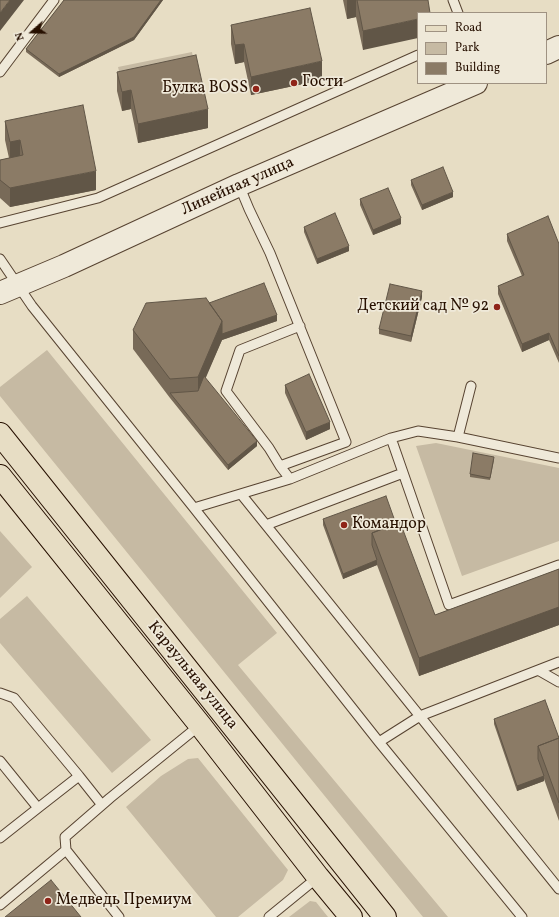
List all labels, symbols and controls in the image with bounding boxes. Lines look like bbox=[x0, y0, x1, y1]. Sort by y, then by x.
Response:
north arrow bbox=[12, 12, 52, 52]
legend bbox=[417, 12, 547, 84]
text: Road bbox=[455, 20, 482, 36]
text: N bbox=[12, 30, 29, 43]
text: Park bbox=[455, 40, 480, 56]
text: Building bbox=[455, 60, 500, 76]
place label: Гости bbox=[302, 73, 343, 93]
marker: Гости bbox=[289, 78, 299, 88]
place label: Булка BOSS bbox=[162, 79, 248, 99]
marker: Булка BOSS bbox=[251, 84, 261, 94]
street label: Линейная улица bbox=[179, 154, 297, 220]
place label: Детский сад № 92 bbox=[357, 297, 489, 317]
marker: Детский сад № 92 bbox=[492, 302, 502, 312]
place label: Командор bbox=[352, 515, 426, 535]
marker: Командор bbox=[339, 520, 349, 530]
street label: Караульная улица bbox=[143, 618, 241, 734]
place label: Медведь Премиум bbox=[56, 891, 192, 911]
marker: Медведь Премиум bbox=[43, 896, 53, 906]

